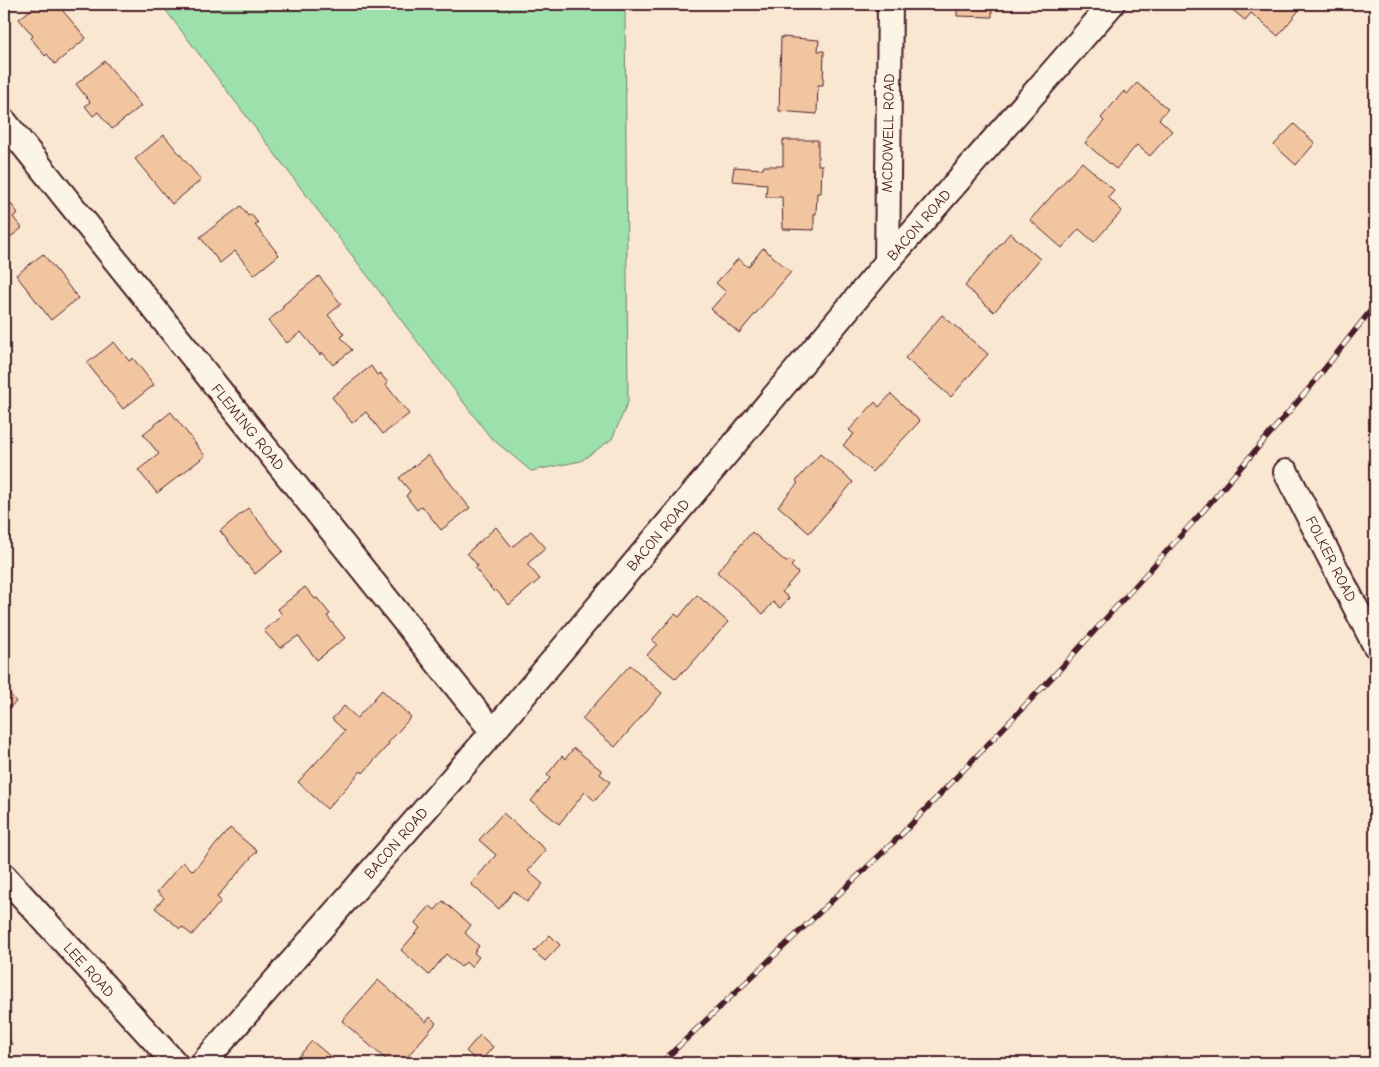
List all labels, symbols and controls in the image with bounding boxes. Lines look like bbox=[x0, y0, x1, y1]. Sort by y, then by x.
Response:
street label: MCDOWELL ROAD bbox=[878, 73, 898, 193]
street label: BACON ROAD bbox=[883, 186, 955, 264]
street label: FLEMING ROAD bbox=[208, 380, 288, 474]
street label: BACON ROAD bbox=[623, 495, 693, 575]
street label: FOLKER ROAD bbox=[1302, 513, 1360, 605]
street label: BACON ROAD bbox=[360, 804, 432, 882]
street label: LEE ROAD bbox=[60, 939, 118, 1001]

